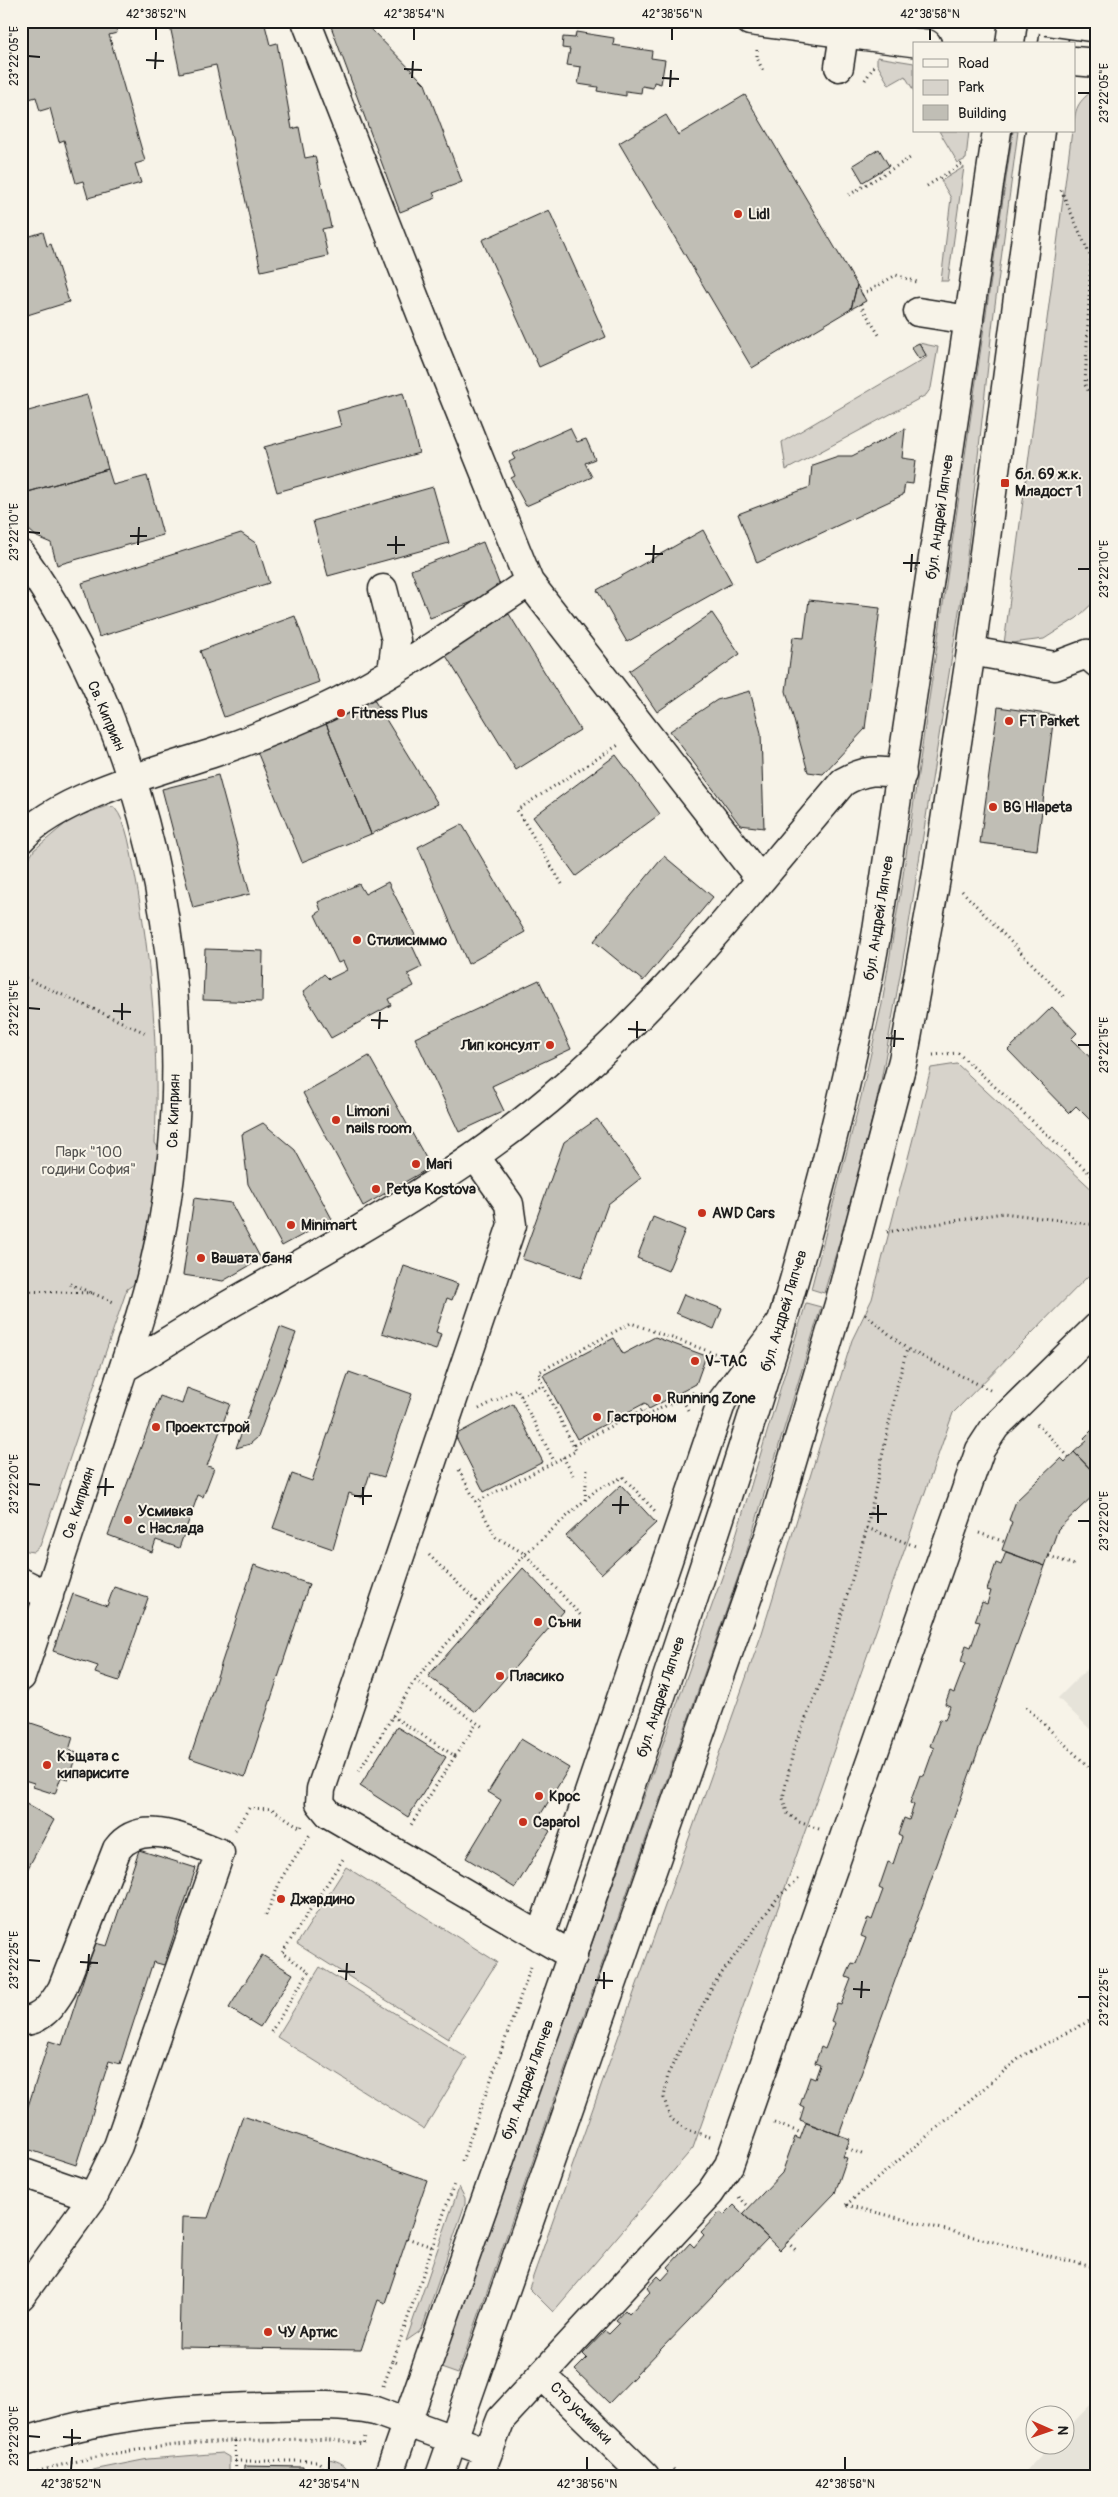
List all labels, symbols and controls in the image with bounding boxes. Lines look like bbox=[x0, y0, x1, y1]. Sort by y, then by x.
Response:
text: 42°38'52"N bbox=[126, 7, 186, 22]
text: 42°38'54"N bbox=[384, 7, 444, 22]
text: 42°38'56"N bbox=[642, 7, 702, 22]
text: 42°38'58"N bbox=[900, 7, 960, 22]
text: 23°22'05"E bbox=[7, 26, 22, 86]
legend bbox=[913, 42, 1076, 132]
text: Road bbox=[958, 54, 989, 73]
text: 23°22'05"E bbox=[1097, 63, 1112, 123]
text: Park bbox=[958, 78, 985, 97]
text: Building bbox=[958, 104, 1006, 123]
place label: Lidl bbox=[748, 205, 770, 224]
marker: Lidl bbox=[732, 208, 744, 220]
street label: бул. Андрей Ляпчев bbox=[922, 453, 958, 581]
place label: бл. 69 ж.к. Младост 1 bbox=[1015, 465, 1082, 501]
marker: бл. 69 ж.к. Младост 1 bbox=[999, 477, 1011, 489]
text: 23°22'10"E bbox=[7, 503, 22, 561]
text: 23°22'10"E bbox=[1097, 540, 1112, 598]
street label: Св. Киприян bbox=[83, 678, 129, 754]
place label: Fitness Plus bbox=[351, 704, 428, 723]
marker: Fitness Plus bbox=[335, 707, 347, 719]
place label: FT Parket bbox=[1019, 712, 1080, 731]
marker: FT Parket bbox=[1003, 715, 1015, 727]
place label: BG Hlapeta bbox=[1003, 798, 1072, 817]
marker: BG Hlapeta bbox=[987, 801, 999, 813]
street label: бул. Андрей Ляпчев bbox=[860, 854, 898, 982]
place label: Стилисиммо bbox=[367, 931, 447, 950]
marker: Стилисиммо bbox=[351, 934, 363, 946]
text: 23°22'15"E bbox=[7, 980, 22, 1036]
text: 23°22'15"E bbox=[1097, 1017, 1112, 1073]
place label: Лип консулт bbox=[460, 1036, 540, 1055]
marker: Лип консулт bbox=[544, 1039, 556, 1051]
street label: Св. Киприян bbox=[163, 1073, 185, 1149]
place label: Limoni nails room bbox=[346, 1102, 412, 1138]
marker: Limoni nails room bbox=[330, 1114, 342, 1126]
park label: Парк "100 години София" bbox=[42, 1143, 136, 1179]
place label: Mari bbox=[426, 1155, 452, 1174]
marker: Mari bbox=[410, 1158, 422, 1170]
place label: Petya Kostova bbox=[386, 1180, 476, 1199]
marker: Petya Kostova bbox=[370, 1183, 382, 1195]
place label: AWD Cars bbox=[712, 1204, 775, 1223]
marker: AWD Cars bbox=[696, 1207, 708, 1219]
place label: Minimart bbox=[301, 1216, 358, 1235]
marker: Minimart bbox=[285, 1219, 297, 1231]
street label: бул. Андрей Ляпчев bbox=[756, 1248, 812, 1374]
place label: Вашата баня bbox=[211, 1249, 292, 1268]
marker: Вашата баня bbox=[195, 1252, 207, 1264]
place label: V-TAC bbox=[705, 1352, 747, 1371]
marker: V-TAC bbox=[689, 1355, 701, 1367]
place label: Running Zone bbox=[667, 1389, 756, 1408]
marker: Running Zone bbox=[651, 1392, 663, 1404]
place label: Гастроном bbox=[607, 1408, 677, 1427]
marker: Гастроном bbox=[591, 1411, 603, 1423]
place label: Проектстрой bbox=[166, 1418, 250, 1437]
marker: Проектстрой bbox=[150, 1421, 162, 1433]
text: 23°22'20"E bbox=[7, 1454, 22, 1514]
street label: Св. Киприян bbox=[58, 1465, 100, 1541]
text: 23°22'20"E bbox=[1097, 1491, 1112, 1551]
place label: Усмивка с Наслада bbox=[137, 1502, 204, 1538]
marker: Усмивка с Наслада bbox=[122, 1514, 134, 1526]
place label: Съни bbox=[548, 1613, 581, 1632]
marker: Съни bbox=[532, 1616, 544, 1628]
street label: бул. Андрей Ляпчев bbox=[632, 1634, 690, 1760]
place label: Пласико bbox=[510, 1667, 564, 1686]
marker: Пласико bbox=[494, 1670, 506, 1682]
place label: Къщата с кипарисите bbox=[57, 1747, 130, 1783]
marker: Къщата с кипарисите bbox=[41, 1759, 53, 1771]
place label: Крос bbox=[549, 1787, 581, 1806]
marker: Крос bbox=[533, 1790, 545, 1802]
place label: Caparol bbox=[533, 1813, 580, 1832]
marker: Caparol bbox=[517, 1816, 529, 1828]
place label: Джардино bbox=[290, 1890, 355, 1909]
marker: Джардино bbox=[275, 1893, 287, 1905]
text: 23°22'25"E bbox=[7, 1931, 22, 1989]
text: 23°22'25"E bbox=[1097, 1968, 1112, 2026]
street label: бул. Андрей Ляпчев bbox=[497, 2017, 559, 2143]
place label: ЧУ Артис bbox=[278, 2323, 338, 2342]
marker: ЧУ Артис bbox=[262, 2326, 274, 2338]
street label: Сто усмивки bbox=[546, 2378, 616, 2448]
north arrow bbox=[1026, 2404, 1076, 2454]
text: 23°22'30"E bbox=[7, 2406, 22, 2466]
text: N bbox=[1054, 2425, 1071, 2435]
text: 42°38'52"N bbox=[41, 2477, 101, 2492]
text: 42°38'54"N bbox=[299, 2477, 359, 2492]
text: 42°38'56"N bbox=[557, 2477, 617, 2492]
text: 42°38'58"N bbox=[815, 2477, 875, 2492]

